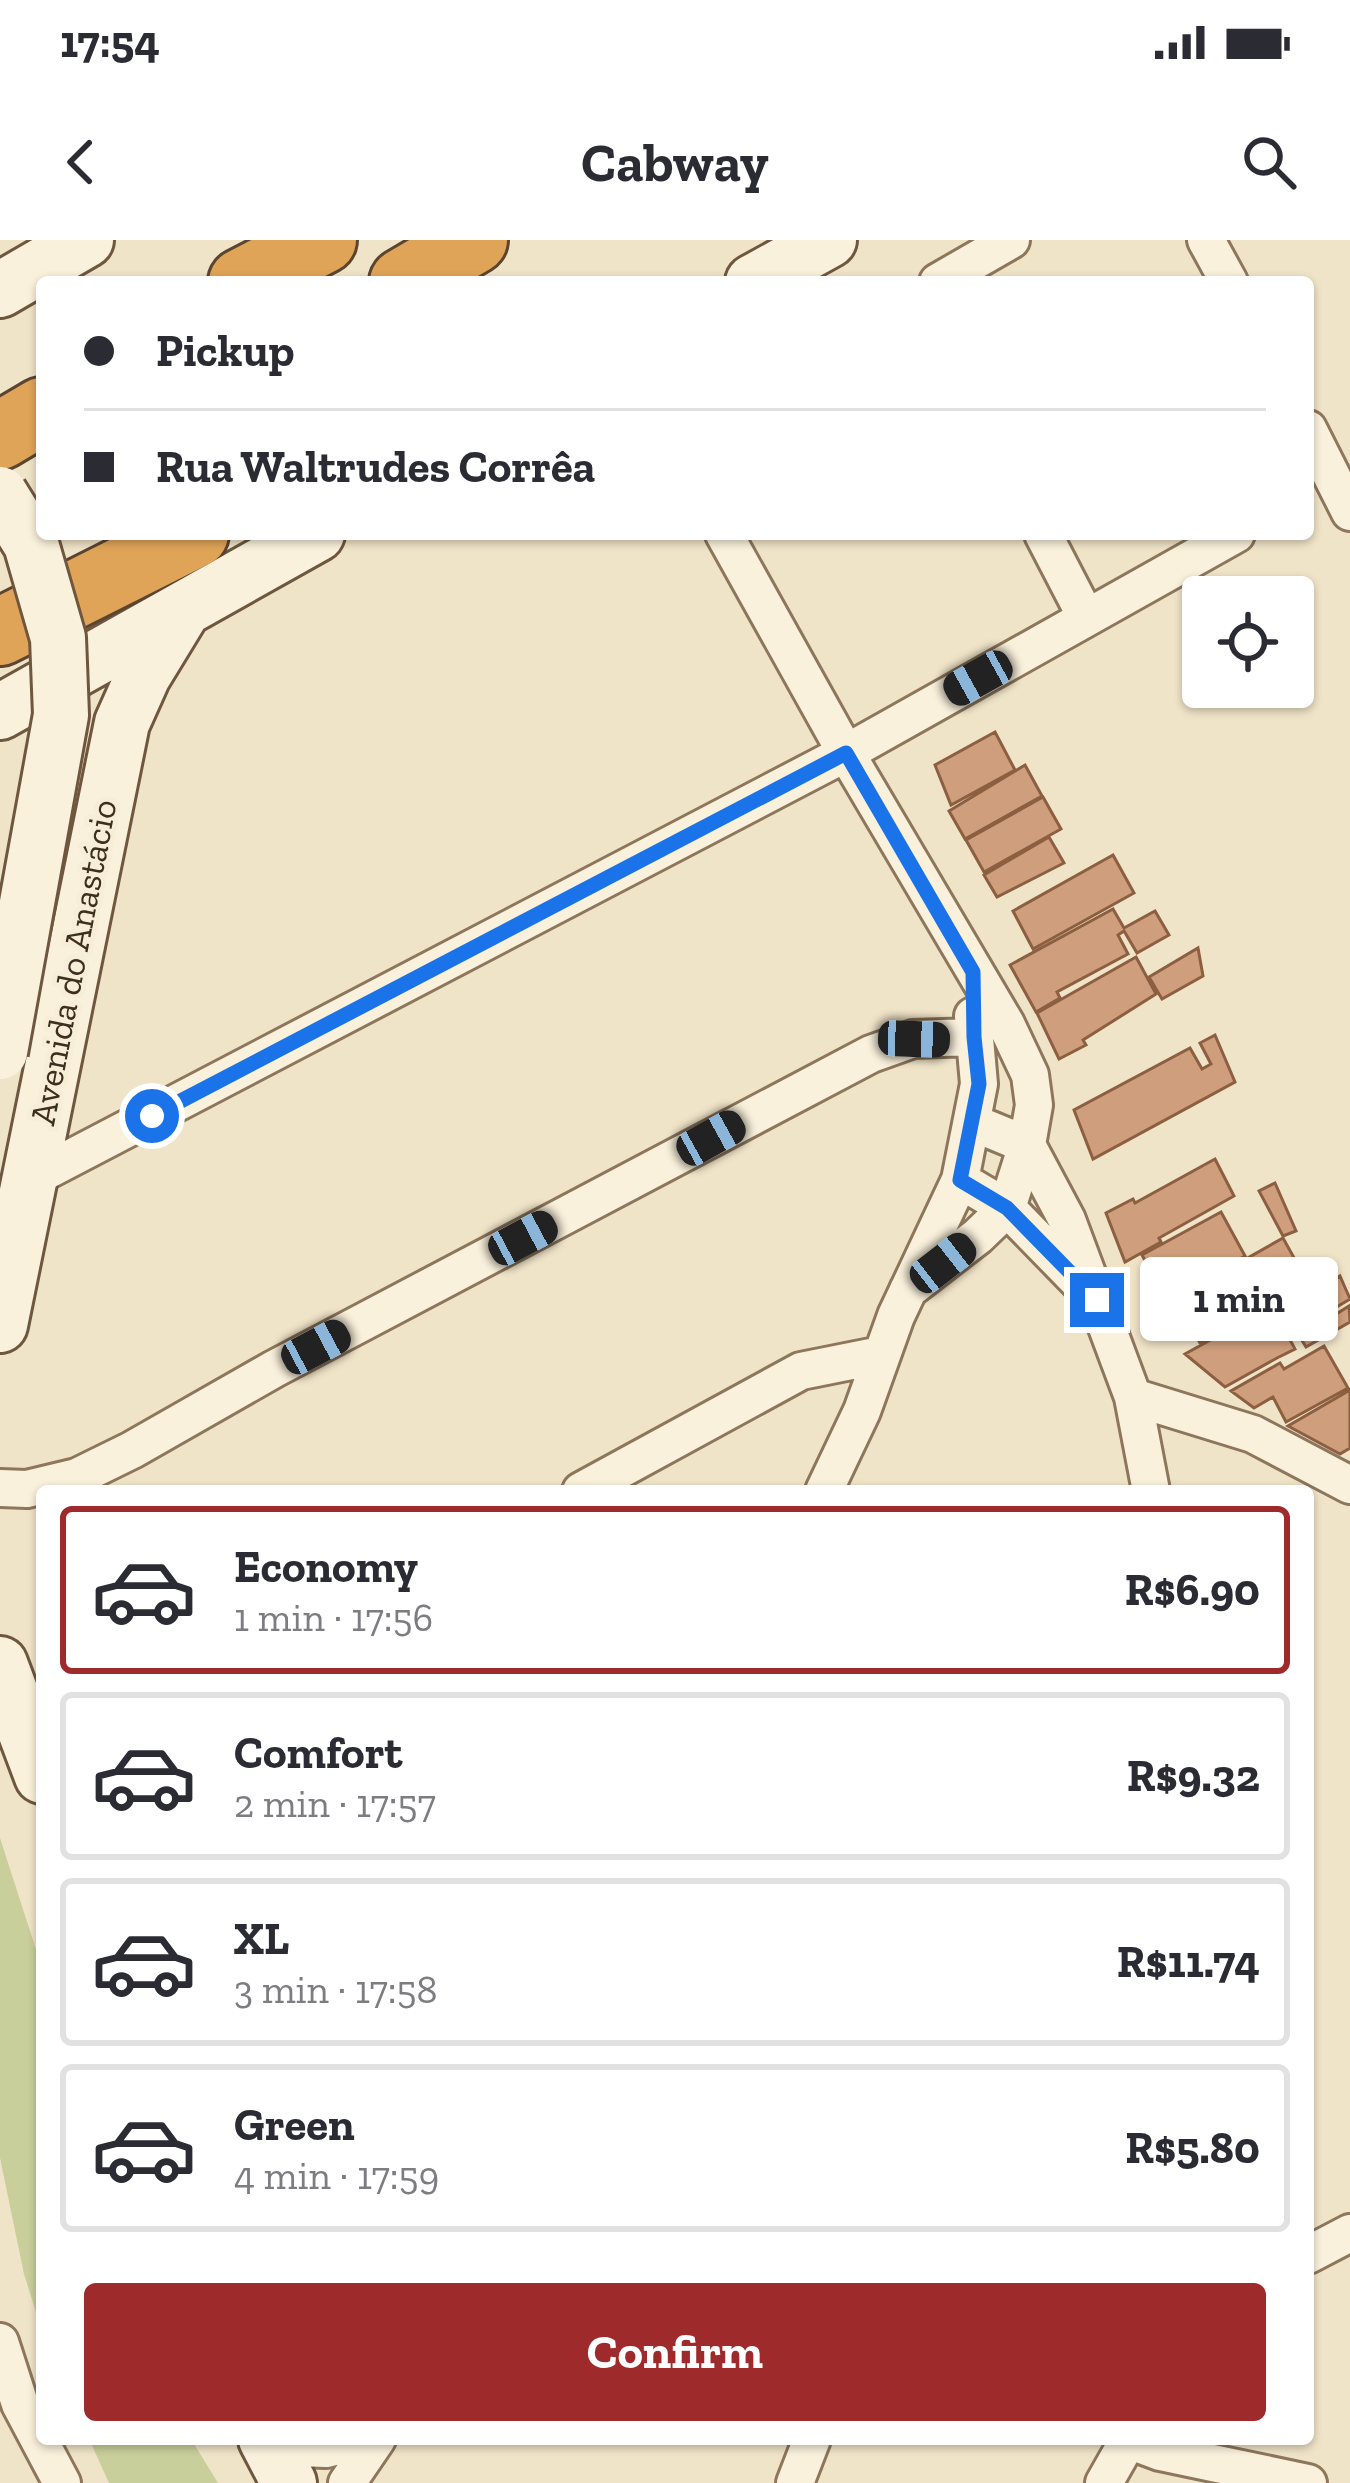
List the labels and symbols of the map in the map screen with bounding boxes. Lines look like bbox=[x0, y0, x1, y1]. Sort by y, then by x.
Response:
car bbox=[938, 645, 1018, 711]
street label: Avenida do Anastácio bbox=[20, 796, 126, 1128]
car bbox=[877, 1020, 951, 1058]
route start bbox=[125, 1089, 179, 1143]
car bbox=[671, 1105, 751, 1171]
car bbox=[483, 1205, 563, 1271]
car bbox=[904, 1227, 982, 1299]
callout: 1 min bbox=[1139, 1258, 1337, 1342]
route end bbox=[1070, 1273, 1124, 1327]
car bbox=[276, 1314, 356, 1380]

